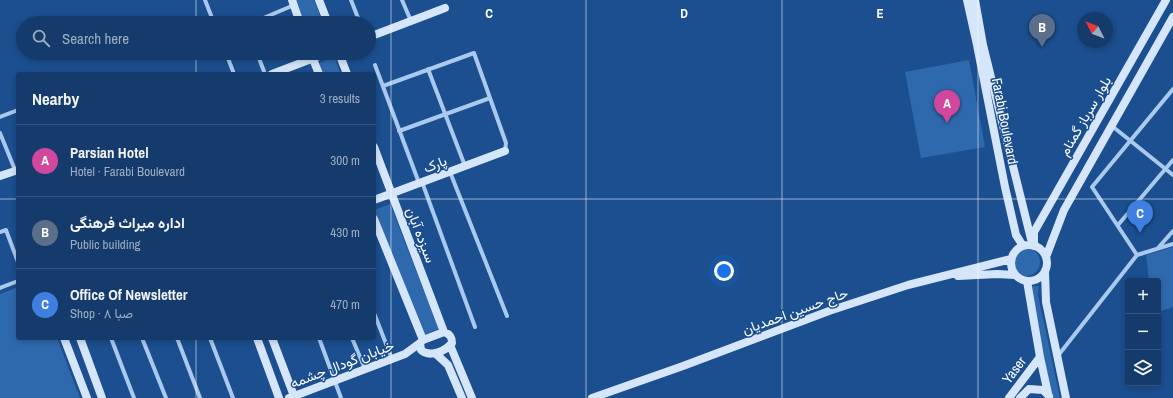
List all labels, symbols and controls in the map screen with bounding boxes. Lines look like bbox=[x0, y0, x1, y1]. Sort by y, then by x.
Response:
text: C bbox=[485, 5, 493, 22]
text: D bbox=[680, 5, 688, 22]
text: E bbox=[876, 5, 884, 22]
north arrow bbox=[1077, 12, 1113, 48]
pin: B bbox=[1029, 14, 1055, 47]
search box bbox=[16, 16, 376, 60]
icon: search bbox=[30, 27, 52, 49]
text: Search here bbox=[62, 28, 129, 49]
street label: بلوار سرباز گمنام bbox=[1055, 73, 1115, 159]
street label: Farabi Boulevard bbox=[988, 76, 1022, 166]
text: Nearby bbox=[32, 87, 79, 110]
text: 3 results bbox=[320, 90, 360, 107]
pin: A bbox=[934, 90, 960, 123]
text: Parsian Hotel bbox=[70, 142, 149, 163]
street label: پارک bbox=[421, 151, 450, 178]
text: A bbox=[41, 152, 49, 169]
text: 300 m bbox=[330, 152, 360, 169]
text: Hotel · Farabi Boulevard bbox=[70, 163, 185, 180]
pin: C bbox=[1127, 200, 1153, 233]
street label: سیزده آبان bbox=[402, 205, 440, 265]
text: اداره میراث فرهنگی bbox=[70, 212, 185, 233]
text: B bbox=[41, 224, 49, 241]
text: 430 m bbox=[330, 224, 360, 241]
text: Public building bbox=[70, 236, 141, 253]
your location bbox=[714, 261, 734, 281]
map controls bbox=[1125, 278, 1161, 386]
button: + bbox=[1125, 278, 1161, 314]
text: Office Of Newsletter bbox=[70, 284, 188, 305]
street label: حاج حسین احمدیان bbox=[740, 284, 851, 340]
text: C bbox=[41, 296, 49, 313]
text: 470 m bbox=[330, 296, 360, 313]
text: Shop · صبا ۸ bbox=[70, 305, 133, 322]
button: − bbox=[1125, 314, 1161, 350]
street label: خیابان گودال چشمه bbox=[288, 336, 397, 393]
button: layers bbox=[1125, 350, 1161, 386]
street label: Yaser bbox=[998, 353, 1030, 387]

